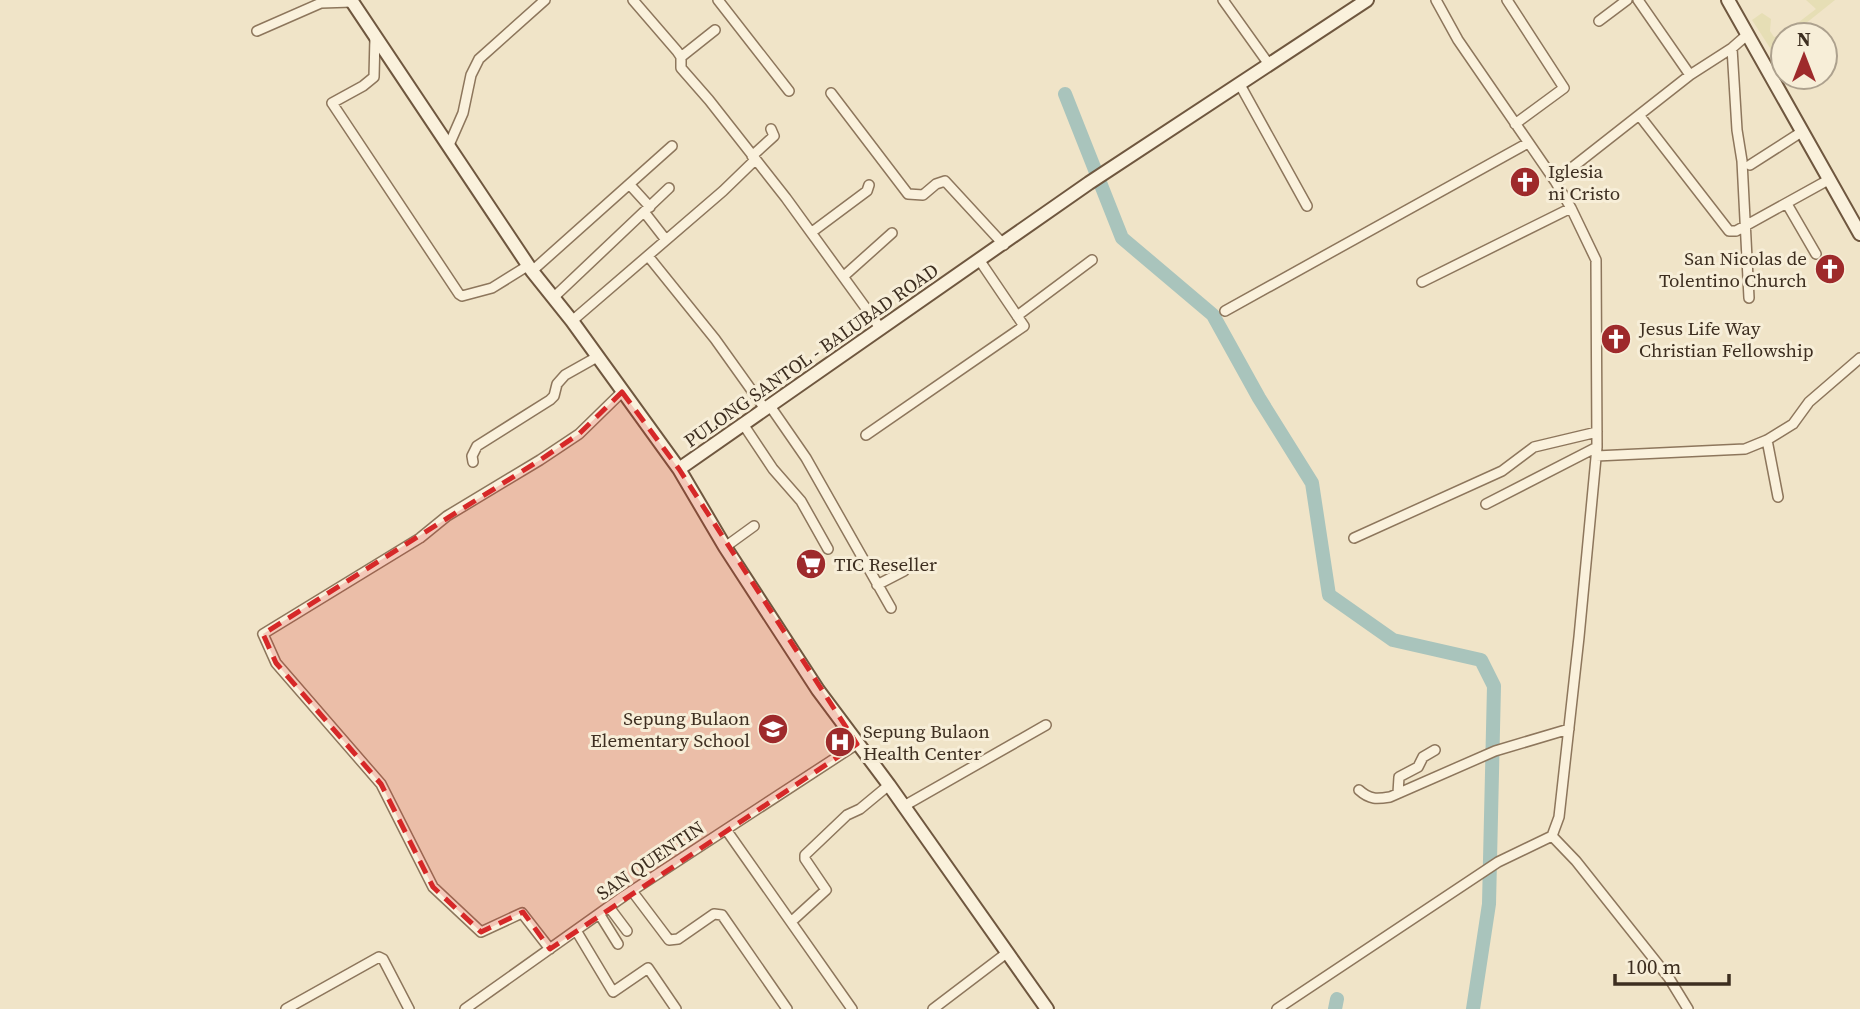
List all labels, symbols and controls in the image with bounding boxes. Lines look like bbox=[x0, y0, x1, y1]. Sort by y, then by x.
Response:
north arrow bbox=[1769, 21, 1839, 91]
text: N bbox=[1797, 26, 1811, 52]
place label: Iglesia ni Cristo bbox=[1548, 158, 1620, 206]
church icon: Iglesia ni Cristo bbox=[1508, 165, 1542, 199]
place label: San Nicolas de Tolentino Church bbox=[1659, 245, 1807, 293]
church icon: San Nicolas de Tolentino Church bbox=[1813, 252, 1847, 286]
street label: PULONG SANTOL - BALUBAD ROAD bbox=[679, 257, 943, 453]
place label: Jesus Life Way Christian Fellowship bbox=[1638, 315, 1814, 363]
church icon: Jesus Life Way Christian Fellowship bbox=[1599, 322, 1633, 356]
supermarket icon: TIC Reseller bbox=[794, 547, 828, 581]
place label: TIC Reseller bbox=[834, 551, 937, 577]
place label: Sepung Bulaon Elementary School bbox=[590, 705, 750, 753]
school or university icon: Sepung Bulaon Elementary School bbox=[756, 712, 790, 746]
place label: Sepung Bulaon Health Center bbox=[863, 718, 990, 766]
hospital icon: Sepung Bulaon Health Center bbox=[823, 725, 857, 759]
street label: SAN QUENTIN bbox=[591, 814, 709, 906]
scale bar bbox=[1615, 942, 1729, 986]
text: 100 m bbox=[1626, 952, 1681, 981]

